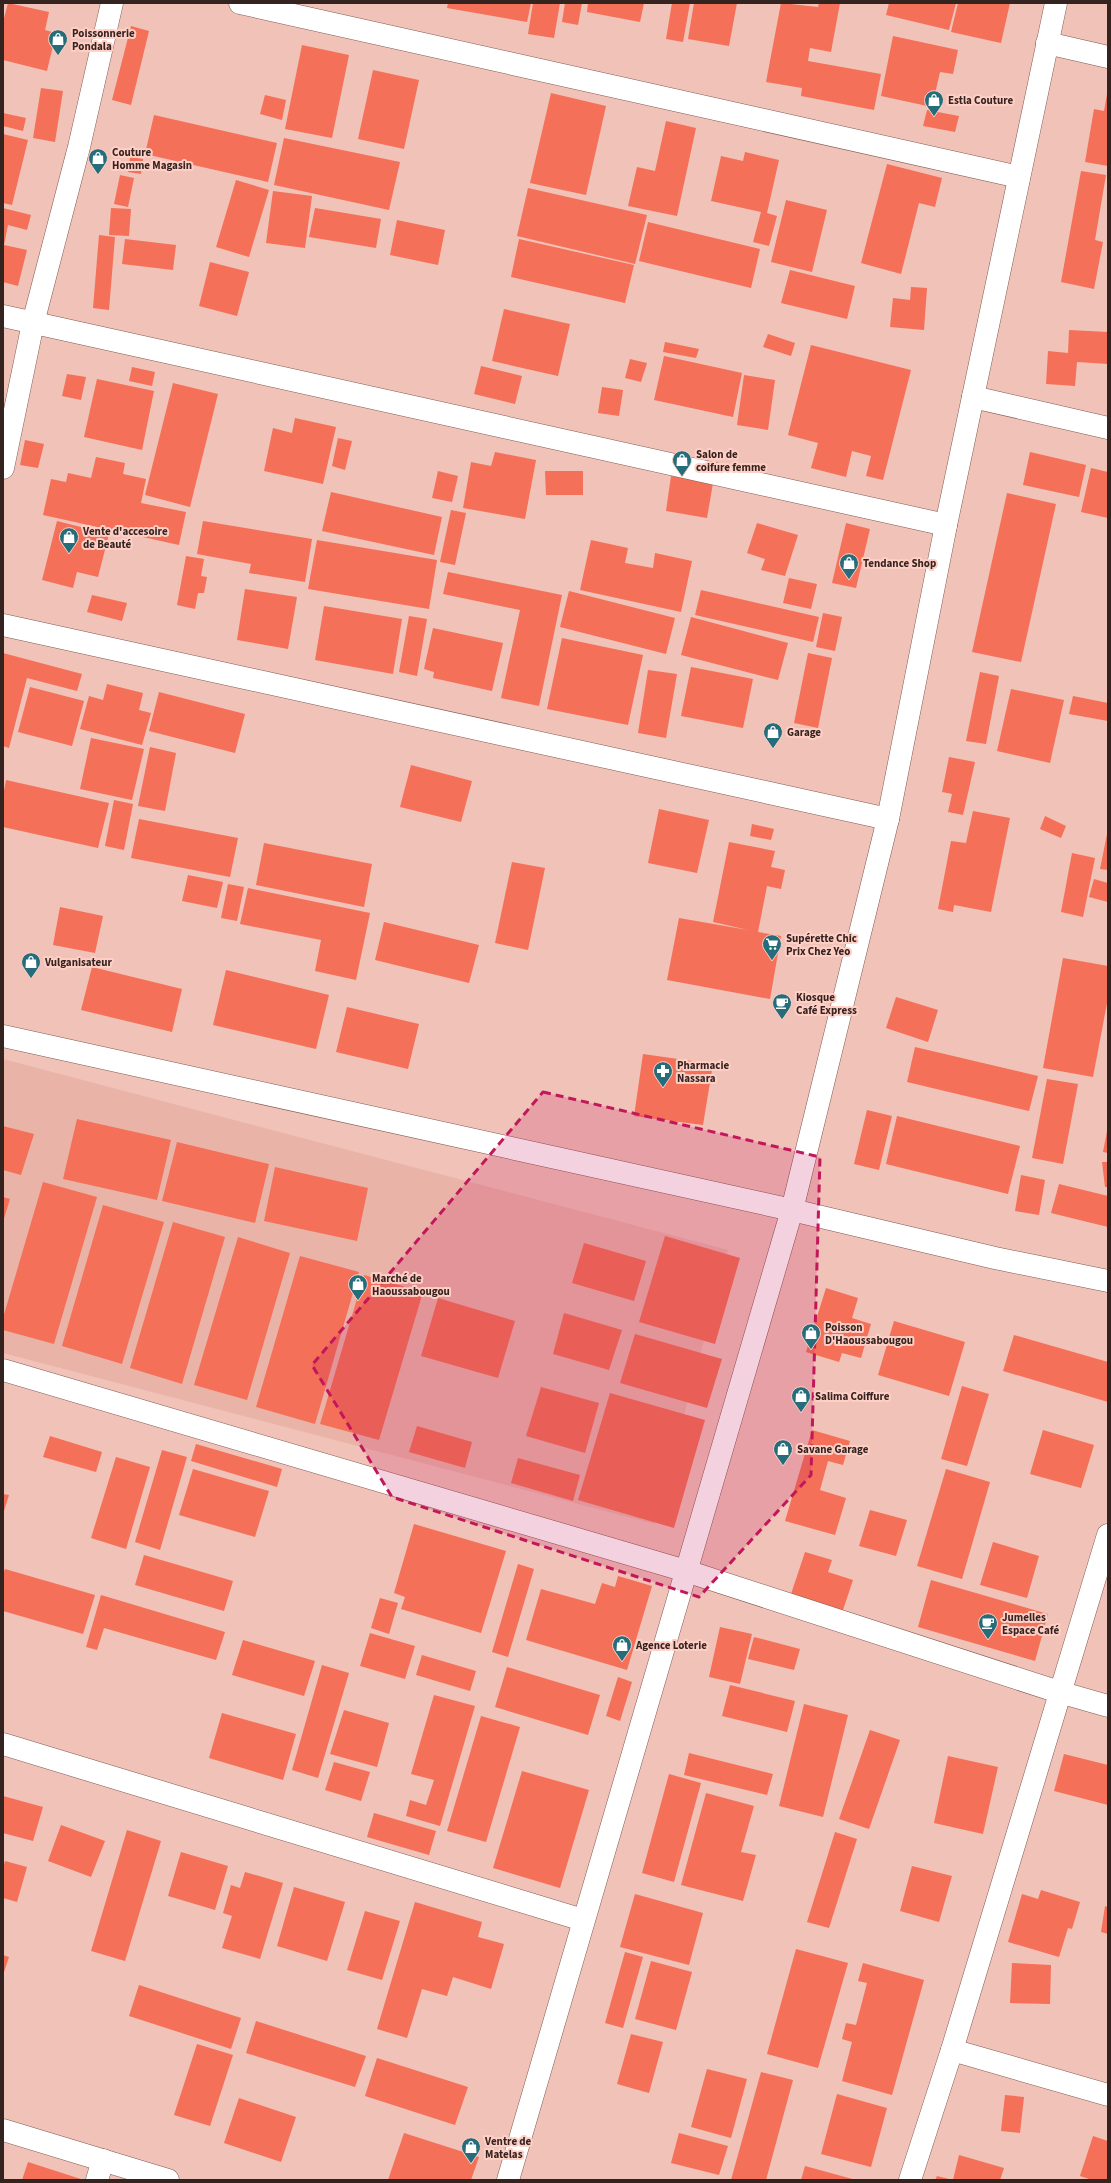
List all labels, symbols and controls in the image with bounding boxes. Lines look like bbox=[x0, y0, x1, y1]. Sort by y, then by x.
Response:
place label: Poissonnerie Pondala bbox=[72, 26, 135, 54]
shop icon: Poissonnerie Pondala bbox=[47, 28, 69, 56]
shop icon: Estla Couture bbox=[923, 89, 945, 117]
place label: Estla Couture bbox=[948, 93, 1014, 108]
place label: Couture Homme Magasin bbox=[112, 145, 192, 173]
shop icon: Couture Homme Magasin bbox=[87, 147, 109, 175]
place label: Salon de coifure femme bbox=[696, 447, 766, 475]
shop icon: Salon de coifure femme bbox=[671, 449, 693, 477]
place label: Vente d'accesoire de Beauté bbox=[82, 524, 168, 552]
shop icon: Vente d'accesoire de Beauté bbox=[58, 526, 80, 554]
shop icon: Tendance Shop bbox=[838, 552, 860, 580]
place label: Tendance Shop bbox=[863, 556, 936, 571]
shop icon: Garage bbox=[762, 721, 784, 749]
place label: Garage bbox=[787, 725, 821, 740]
place label: Supérette Chic Prix Chez Yeo bbox=[786, 931, 857, 959]
supermarket icon: Supérette Chic Prix Chez Yeo bbox=[761, 933, 783, 961]
shop icon: Vulganisateur bbox=[20, 951, 42, 979]
place label: Vulganisateur bbox=[44, 955, 112, 970]
place label: Kiosque Café Express bbox=[796, 990, 857, 1018]
cafe icon: Kiosque Café Express bbox=[771, 992, 793, 1020]
place label: Pharmacie Nassara bbox=[677, 1058, 729, 1086]
pharmacy icon: Pharmacie Nassara bbox=[652, 1060, 674, 1088]
place label: Marché de Haoussabougou bbox=[372, 1271, 450, 1299]
shop icon: Marché de Haoussabougou bbox=[347, 1273, 369, 1301]
place label: Poisson D'Haoussabougou bbox=[825, 1320, 913, 1348]
shop icon: Poisson D'Haoussabougou bbox=[800, 1322, 822, 1350]
shop icon: Salima Coiffure bbox=[790, 1385, 812, 1413]
place label: Salima Coiffure bbox=[815, 1389, 890, 1404]
shop icon: Savane Garage bbox=[772, 1438, 794, 1466]
place label: Savane Garage bbox=[797, 1442, 869, 1457]
place label: Jumelles Espace Café bbox=[1002, 1610, 1059, 1638]
cafe icon: Jumelles Espace Café bbox=[977, 1612, 999, 1640]
shop icon: Agence Loterie bbox=[611, 1634, 633, 1662]
place label: Agence Loterie bbox=[635, 1638, 707, 1653]
place label: Ventre de Matelas bbox=[484, 2134, 532, 2162]
shop icon: Ventre de Matelas bbox=[460, 2136, 482, 2164]

